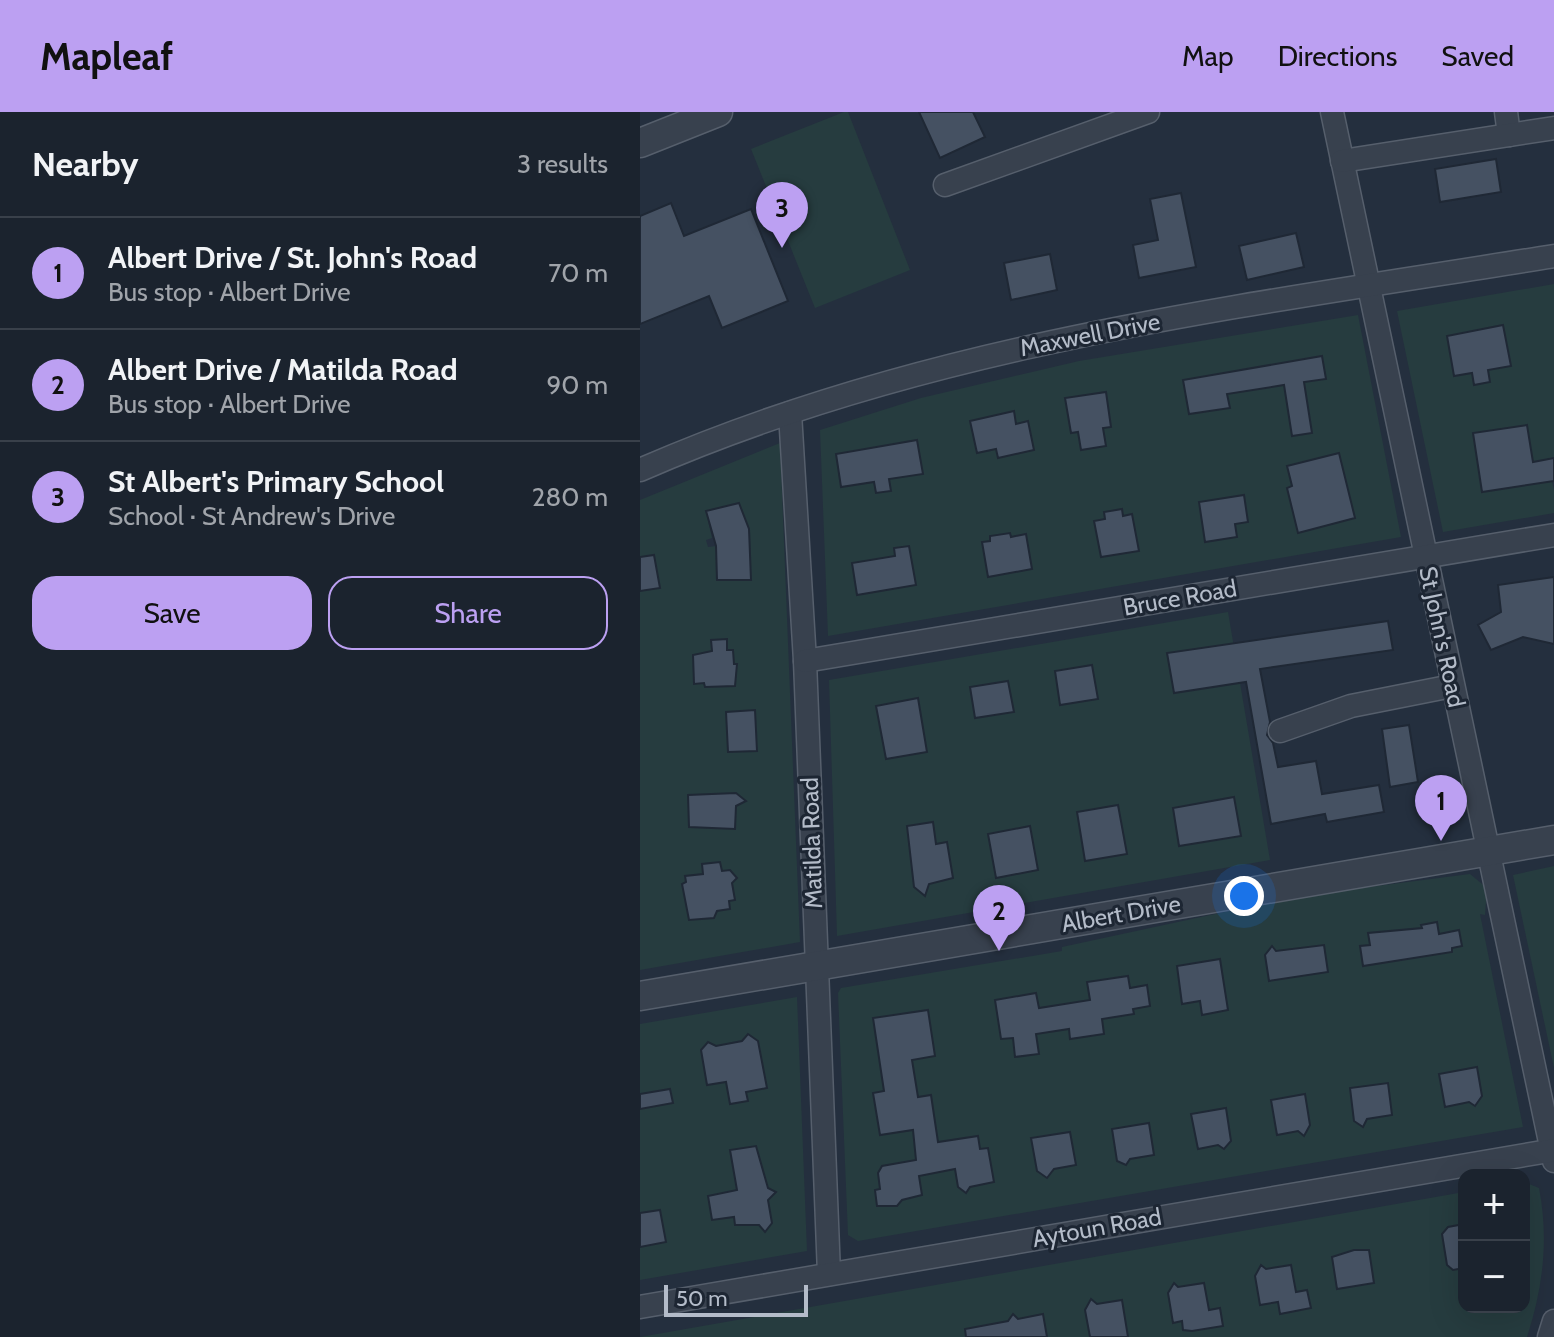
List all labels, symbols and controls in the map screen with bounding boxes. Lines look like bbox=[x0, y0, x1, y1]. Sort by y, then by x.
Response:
text: Mapleaf bbox=[40, 33, 173, 80]
text: Map bbox=[1182, 39, 1234, 73]
text: Directions bbox=[1278, 39, 1397, 73]
text: Saved bbox=[1441, 39, 1514, 73]
text: Nearby bbox=[32, 143, 139, 185]
text: 3 results bbox=[517, 148, 608, 180]
pin: 3 bbox=[756, 182, 808, 248]
text: Albert Drive / St. John's Road bbox=[108, 239, 477, 276]
text: 1 bbox=[53, 257, 63, 289]
text: 70 m bbox=[548, 257, 608, 289]
text: Bus stop · Albert Drive bbox=[108, 276, 351, 308]
street label: Maxwell Drive bbox=[1017, 307, 1163, 362]
text: Albert Drive / Matilda Road bbox=[108, 351, 458, 388]
text: 2 bbox=[51, 369, 65, 401]
text: 90 m bbox=[546, 369, 608, 401]
text: Bus stop · Albert Drive bbox=[108, 388, 351, 420]
text: St Albert's Primary School bbox=[108, 463, 444, 500]
text: 3 bbox=[51, 481, 65, 513]
text: 280 m bbox=[532, 481, 608, 513]
text: School · St Andrew's Drive bbox=[108, 500, 395, 532]
street label: St John's Road bbox=[1413, 564, 1472, 710]
street label: Bruce Road bbox=[1121, 573, 1239, 622]
button: Save bbox=[32, 576, 312, 650]
button: Share bbox=[328, 576, 608, 650]
pin: 1 bbox=[1415, 775, 1467, 841]
street label: Matilda Road bbox=[795, 777, 828, 909]
your location bbox=[1224, 876, 1264, 916]
pin: 2 bbox=[973, 885, 1025, 951]
street label: Albert Drive bbox=[1059, 889, 1183, 938]
map controls bbox=[1458, 1169, 1530, 1313]
button: + bbox=[1458, 1169, 1530, 1241]
street label: Aytoun Road bbox=[1030, 1202, 1164, 1253]
button: − bbox=[1458, 1241, 1530, 1313]
scale bar bbox=[664, 1281, 808, 1317]
text: 50 m bbox=[676, 1285, 728, 1312]

